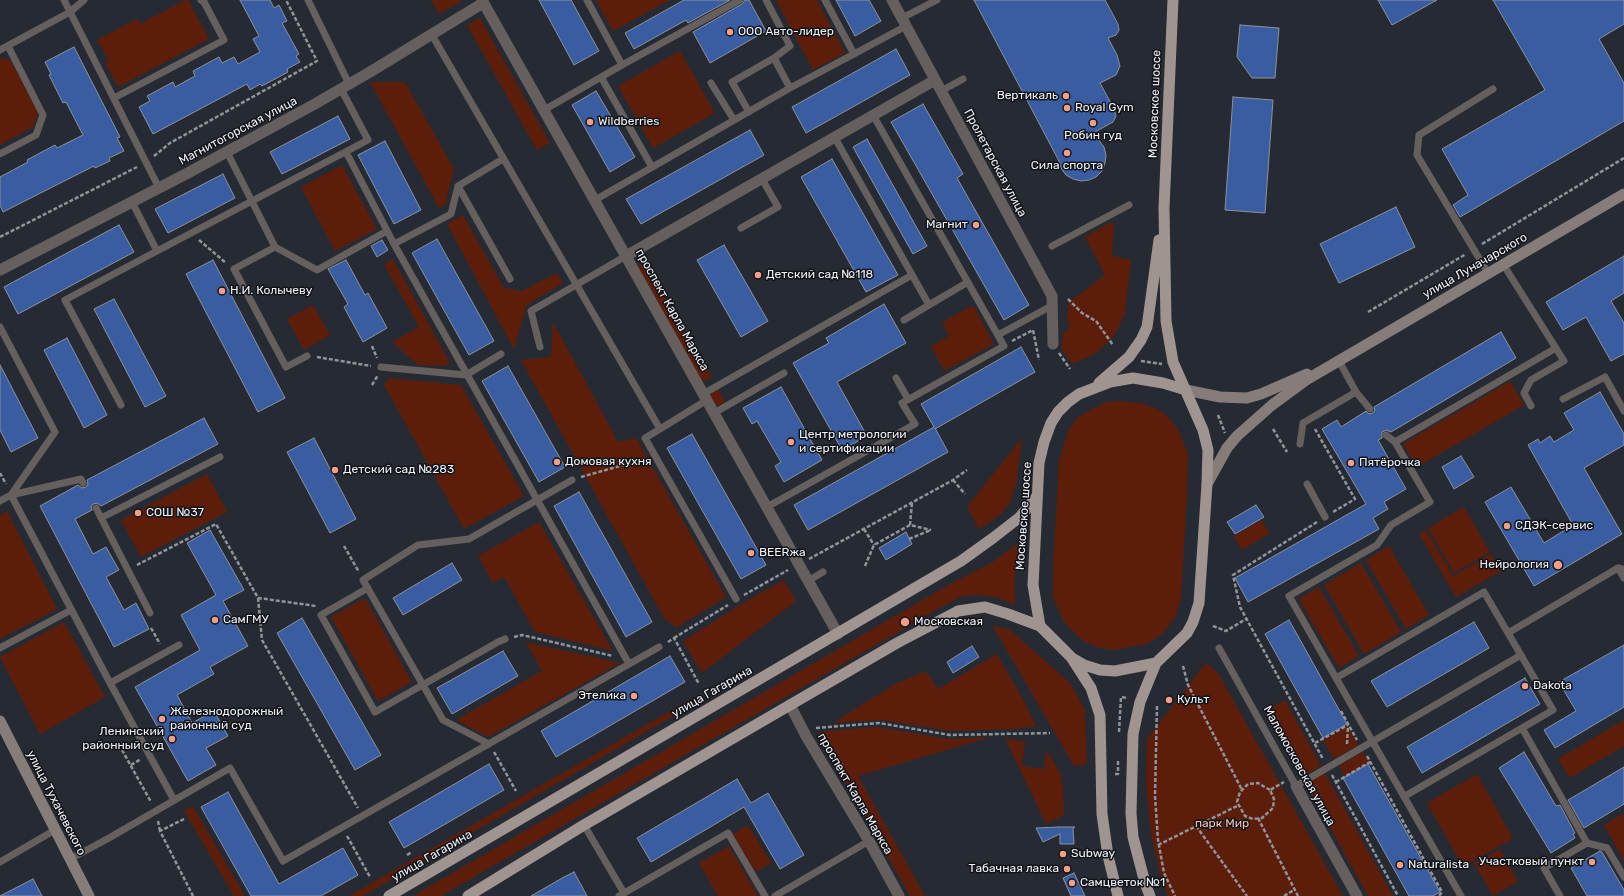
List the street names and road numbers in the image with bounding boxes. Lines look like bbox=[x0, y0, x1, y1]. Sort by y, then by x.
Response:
street label: Московское шоссе bbox=[1146, 50, 1164, 158]
street label: Магнитогорская улица bbox=[176, 94, 300, 168]
street label: Пролетарская улица bbox=[961, 107, 1029, 219]
street label: улица Луначарского bbox=[1420, 230, 1530, 302]
street label: проспект Карла Маркса bbox=[632, 246, 712, 374]
street label: Московское шоссе bbox=[1013, 461, 1035, 571]
street label: улица Гагарина bbox=[669, 663, 755, 721]
street label: Маломосковская улица bbox=[1260, 703, 1338, 829]
street label: проспект Карла Маркса bbox=[814, 731, 896, 857]
street label: улица Тухачевского bbox=[23, 748, 89, 858]
street label: улица Гагарина bbox=[389, 827, 475, 885]

